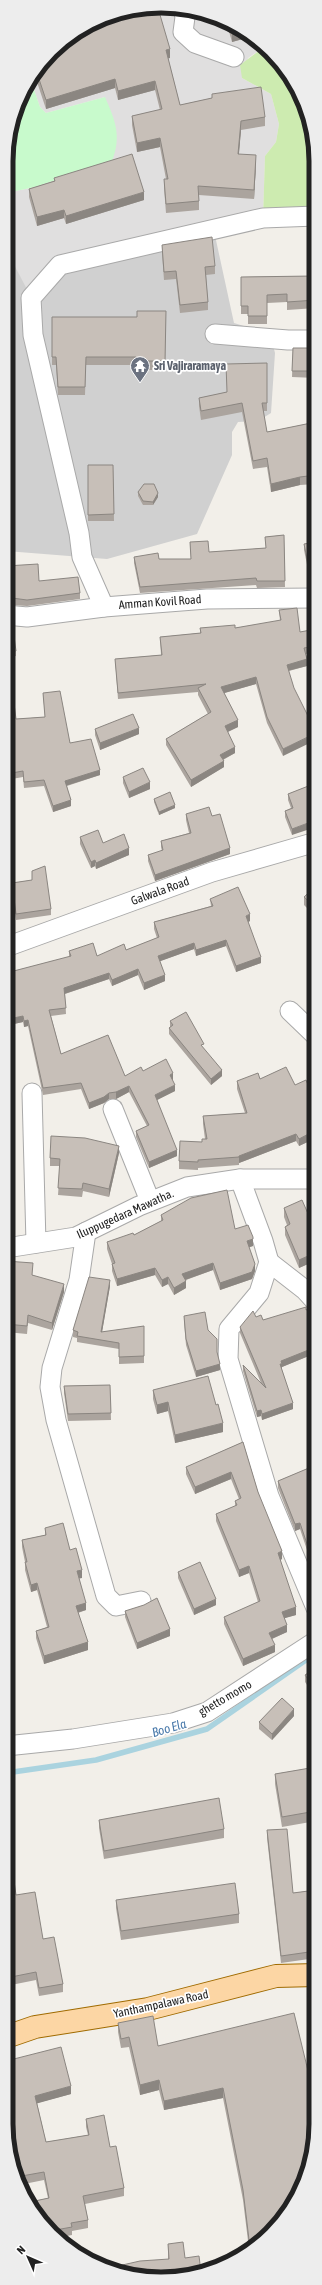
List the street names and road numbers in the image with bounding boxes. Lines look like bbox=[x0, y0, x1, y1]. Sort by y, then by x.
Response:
street label: Amman Kovil Road bbox=[118, 592, 202, 612]
street label: Galwala Road bbox=[129, 874, 191, 908]
street label: Iluppugedara Mawatha. bbox=[74, 1186, 176, 1242]
street label: ghetto momo bbox=[196, 1677, 254, 1719]
street label: Yanthampalawa Road bbox=[112, 1987, 210, 2021]

